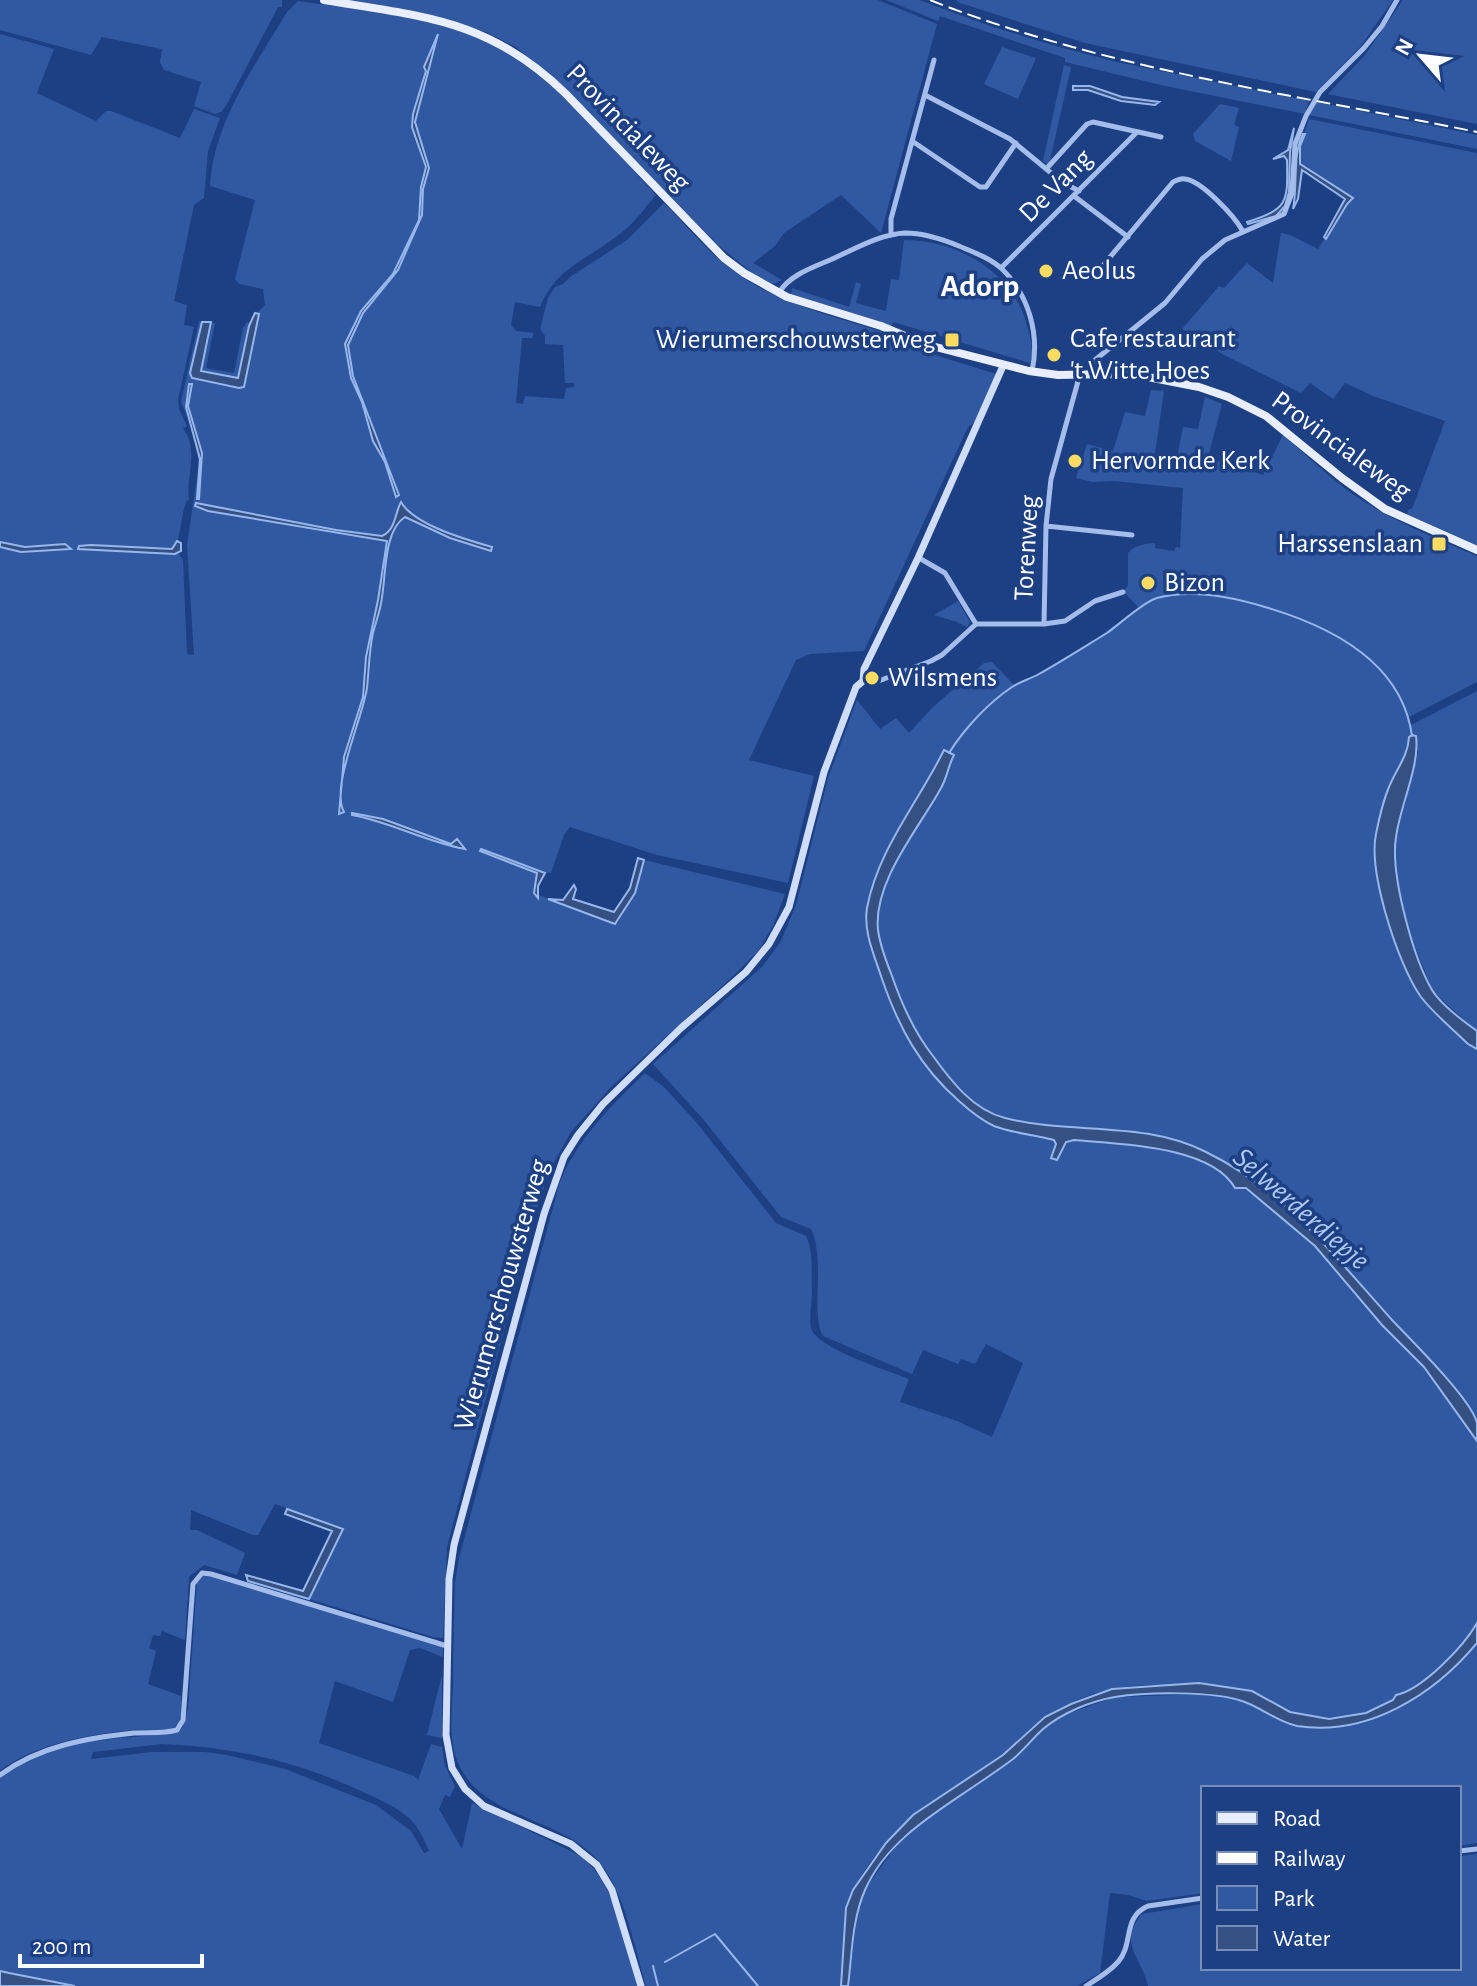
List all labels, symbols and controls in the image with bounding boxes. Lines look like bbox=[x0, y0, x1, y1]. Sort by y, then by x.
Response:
north arrow bbox=[1381, 16, 1461, 96]
text: N bbox=[1391, 35, 1418, 59]
street label: Provincialeweg bbox=[561, 59, 696, 197]
street label: De Vang bbox=[1014, 144, 1098, 228]
place label: Aeolus bbox=[1062, 257, 1136, 285]
marker: Aeolus bbox=[1037, 262, 1055, 280]
district label: Adorp bbox=[941, 270, 1019, 302]
place label: Cafe restaurant 't Witte Hoes bbox=[1070, 325, 1236, 385]
place label: Wierumerschouwsterweg bbox=[656, 326, 936, 354]
marker: Wierumerschouwsterweg bbox=[943, 331, 961, 349]
marker: Cafe restaurant 't Witte Hoes bbox=[1045, 346, 1063, 364]
street label: Provincialeweg bbox=[1266, 386, 1416, 506]
place label: Hervormde Kerk bbox=[1091, 447, 1270, 475]
marker: Hervormde Kerk bbox=[1066, 452, 1084, 470]
street label: Torenweg bbox=[1010, 494, 1044, 602]
place label: Harssenslaan bbox=[1277, 530, 1423, 558]
marker: Harssenslaan bbox=[1430, 535, 1448, 553]
place label: Bizon bbox=[1164, 569, 1225, 597]
marker: Bizon bbox=[1139, 574, 1157, 592]
place label: Wilsmens bbox=[888, 664, 997, 692]
marker: Wilsmens bbox=[863, 669, 881, 687]
water label: Selwerderdiepje bbox=[1227, 1142, 1375, 1276]
street label: Wierumerschouwsterweg bbox=[450, 1156, 554, 1434]
legend bbox=[1201, 1786, 1461, 1970]
text: Road bbox=[1273, 1807, 1321, 1831]
text: Railway bbox=[1273, 1847, 1345, 1871]
text: Park bbox=[1273, 1887, 1314, 1911]
scale bar bbox=[20, 1918, 202, 1968]
text: Water bbox=[1273, 1927, 1331, 1951]
text: 200 m bbox=[32, 1935, 91, 1959]

